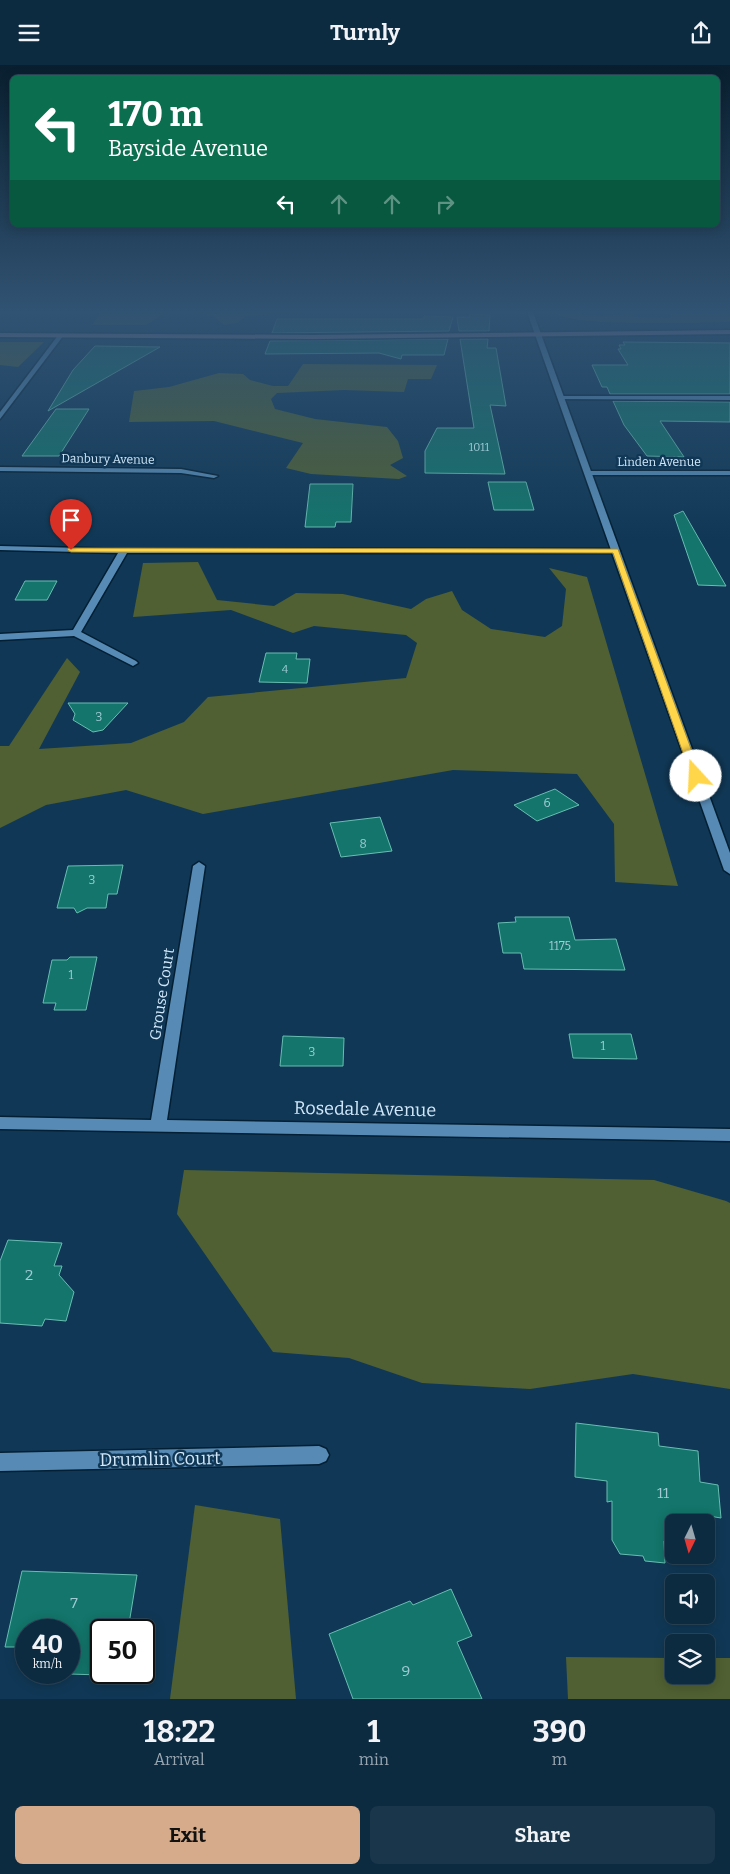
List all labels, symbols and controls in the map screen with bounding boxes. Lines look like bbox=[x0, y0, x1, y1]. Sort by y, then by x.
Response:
icon: menu bbox=[15, 19, 43, 47]
text: Turnly bbox=[330, 19, 400, 46]
icon: share bbox=[687, 19, 715, 47]
text: 170 m bbox=[108, 93, 203, 135]
icon: left bbox=[25, 95, 90, 160]
text: Bayside Avenue bbox=[108, 135, 268, 162]
icon: left bbox=[272, 190, 300, 218]
icon: ahead bbox=[325, 190, 353, 218]
icon: ahead bbox=[378, 190, 406, 218]
icon: right bbox=[431, 190, 459, 218]
house number: 1011 bbox=[469, 441, 490, 454]
street label: Danbury Avenue bbox=[61, 451, 155, 467]
street label: Linden Avenue bbox=[617, 455, 701, 469]
pin bbox=[50, 499, 92, 550]
icon: arrive bbox=[57, 506, 85, 534]
house number: 4 bbox=[282, 663, 289, 676]
house number: 3 bbox=[96, 710, 103, 724]
position arrow bbox=[669, 749, 721, 801]
house number: 6 bbox=[543, 796, 551, 810]
house number: 8 bbox=[359, 837, 367, 851]
house number: 3 bbox=[89, 873, 96, 887]
house number: 1175 bbox=[549, 939, 571, 953]
street label: Grouse Court bbox=[146, 946, 178, 1041]
house number: 1 bbox=[69, 968, 74, 982]
house number: 1 bbox=[601, 1039, 606, 1053]
house number: 3 bbox=[309, 1045, 316, 1059]
street label: Rosedale Avenue bbox=[294, 1097, 436, 1121]
house number: 2 bbox=[25, 1266, 33, 1284]
street label: Drumlin Court bbox=[99, 1447, 221, 1471]
house number: 11 bbox=[657, 1484, 669, 1502]
north arrow bbox=[665, 1514, 715, 1564]
map controls bbox=[665, 1514, 715, 1684]
button: sound bbox=[665, 1574, 715, 1624]
house number: 7 bbox=[70, 1594, 78, 1612]
speed limit sign: 50 bbox=[90, 1619, 155, 1684]
text: 40 bbox=[32, 1630, 63, 1660]
button: layers bbox=[665, 1634, 715, 1684]
text: km/h bbox=[33, 1657, 62, 1671]
house number: 9 bbox=[402, 1662, 410, 1680]
text: 18:22 bbox=[143, 1714, 215, 1750]
text: 1 bbox=[367, 1714, 380, 1750]
text: 390 bbox=[532, 1714, 586, 1750]
text: Arrival bbox=[154, 1750, 205, 1769]
text: min bbox=[359, 1750, 389, 1769]
text: m bbox=[552, 1750, 567, 1769]
button: Exit bbox=[15, 1806, 360, 1864]
button: Share bbox=[370, 1806, 715, 1864]

